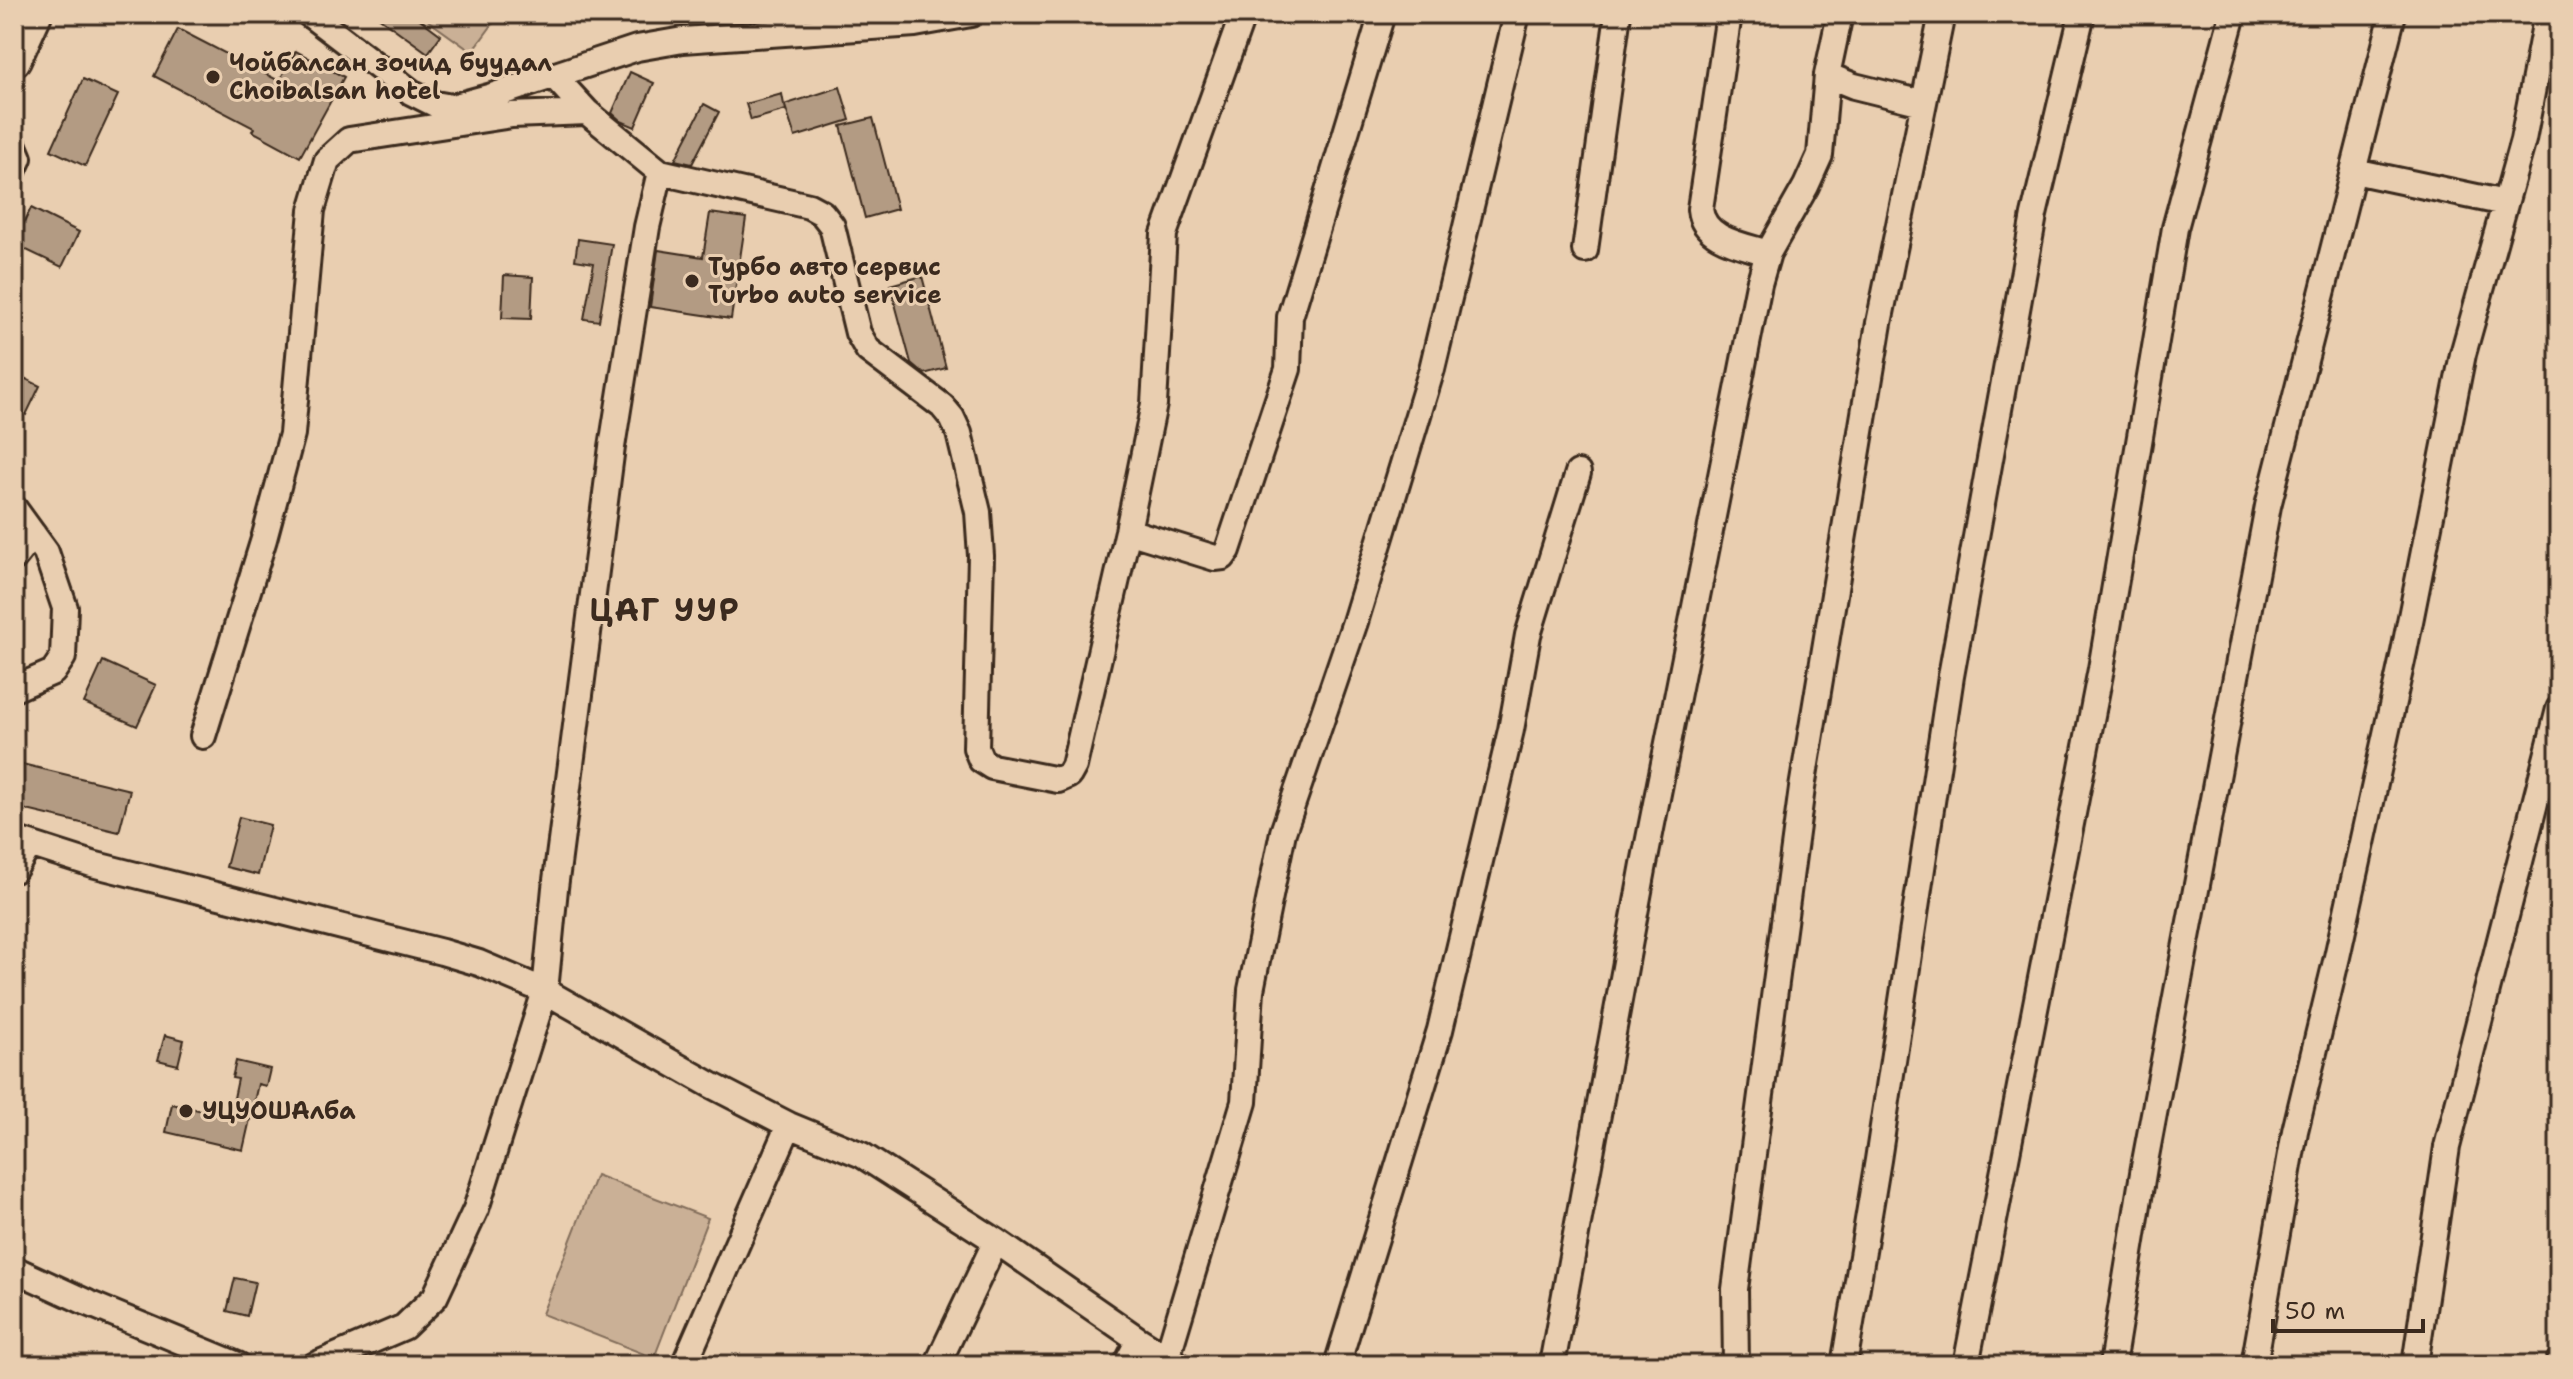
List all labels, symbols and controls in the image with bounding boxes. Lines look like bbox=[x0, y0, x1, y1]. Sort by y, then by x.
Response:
place label: Чойбалсан зочид буудал Choibalsan hotel bbox=[229, 47, 552, 107]
marker: Чойбалсан зочид буудал Choibalsan hotel bbox=[204, 68, 222, 86]
place label: Турбо авто сервис Turbo auto service bbox=[708, 251, 942, 311]
marker: Турбо авто сервис Turbo auto service bbox=[683, 272, 701, 290]
district label: ЦАГ УУР bbox=[589, 588, 741, 631]
place label: УЦУОШАлба bbox=[202, 1095, 356, 1127]
marker: УЦУОШАлба bbox=[177, 1102, 195, 1120]
scale bar bbox=[2273, 1283, 2423, 1333]
text: 50 m bbox=[2285, 1295, 2345, 1327]

